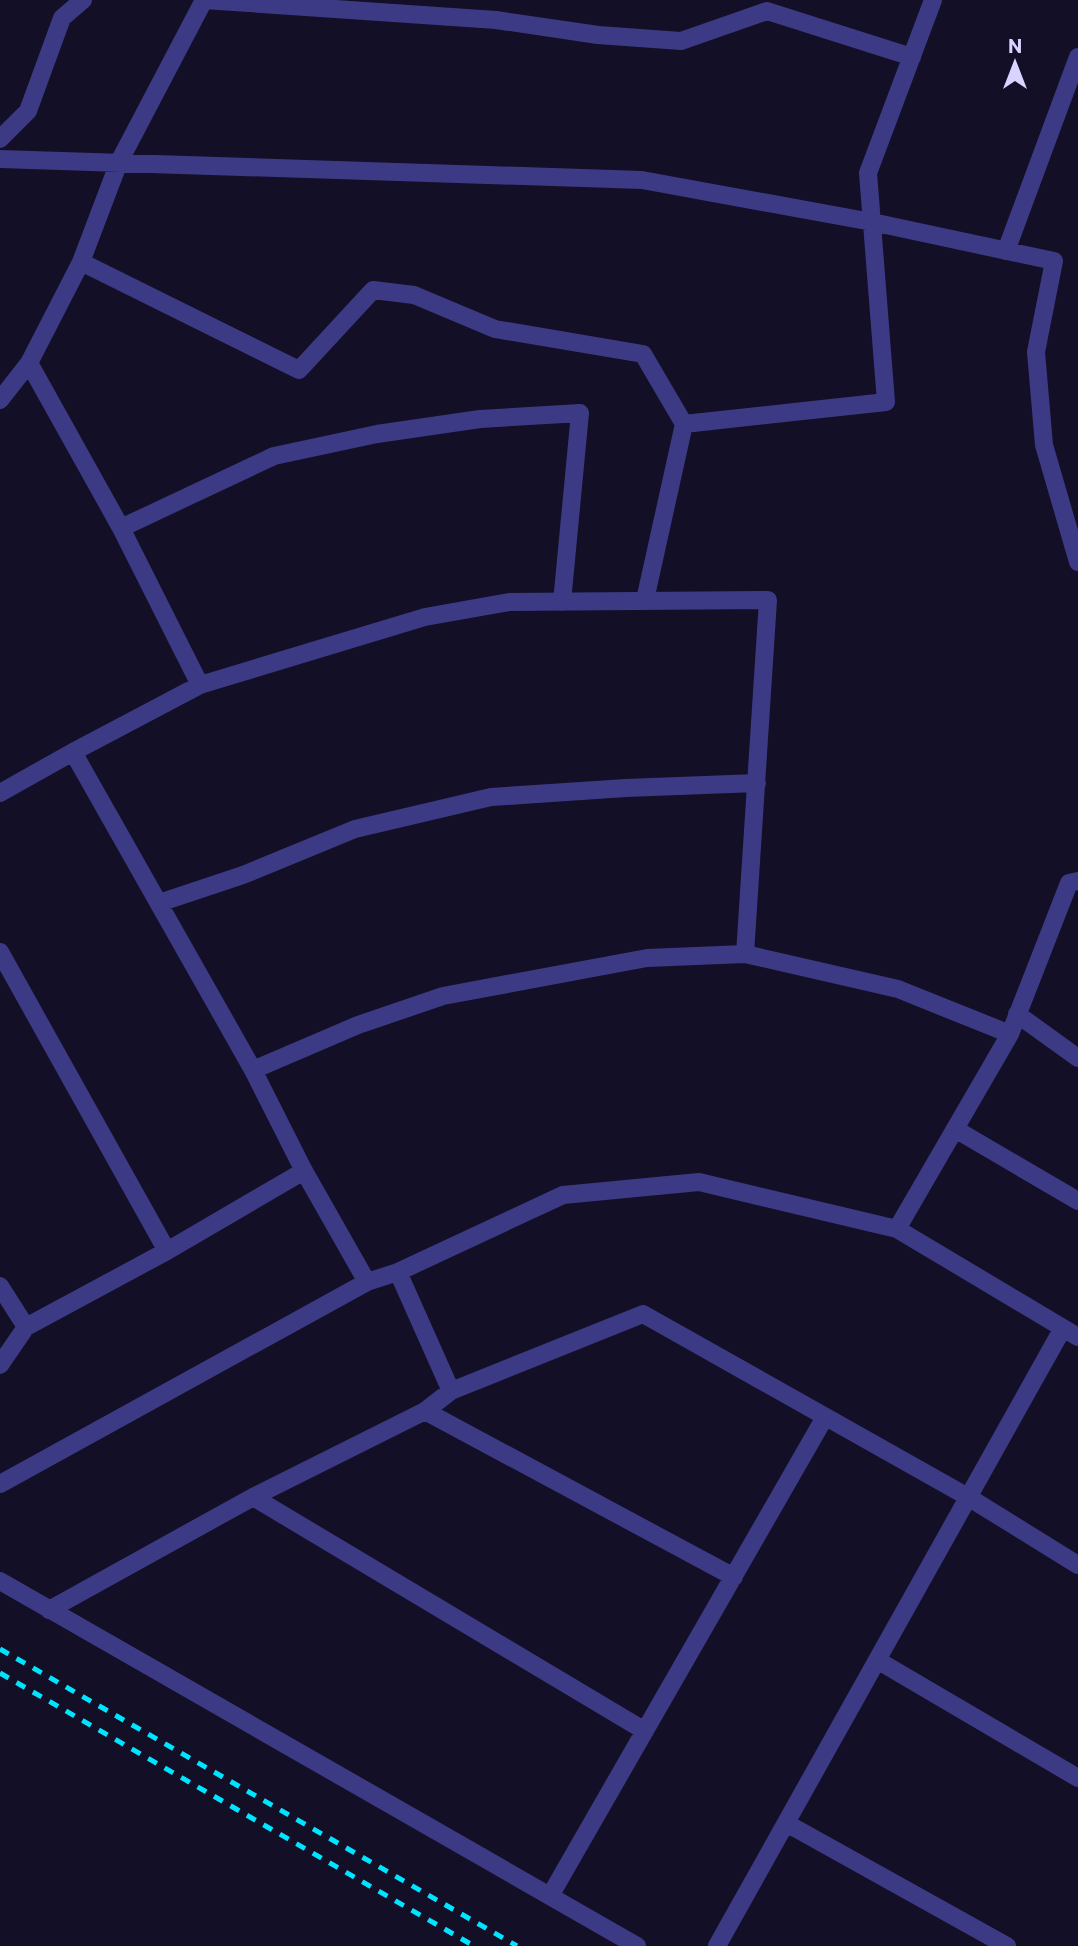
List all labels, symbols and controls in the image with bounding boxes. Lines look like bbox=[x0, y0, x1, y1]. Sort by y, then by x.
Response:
north arrow bbox=[980, 28, 1050, 98]
text: N bbox=[1008, 34, 1022, 57]

